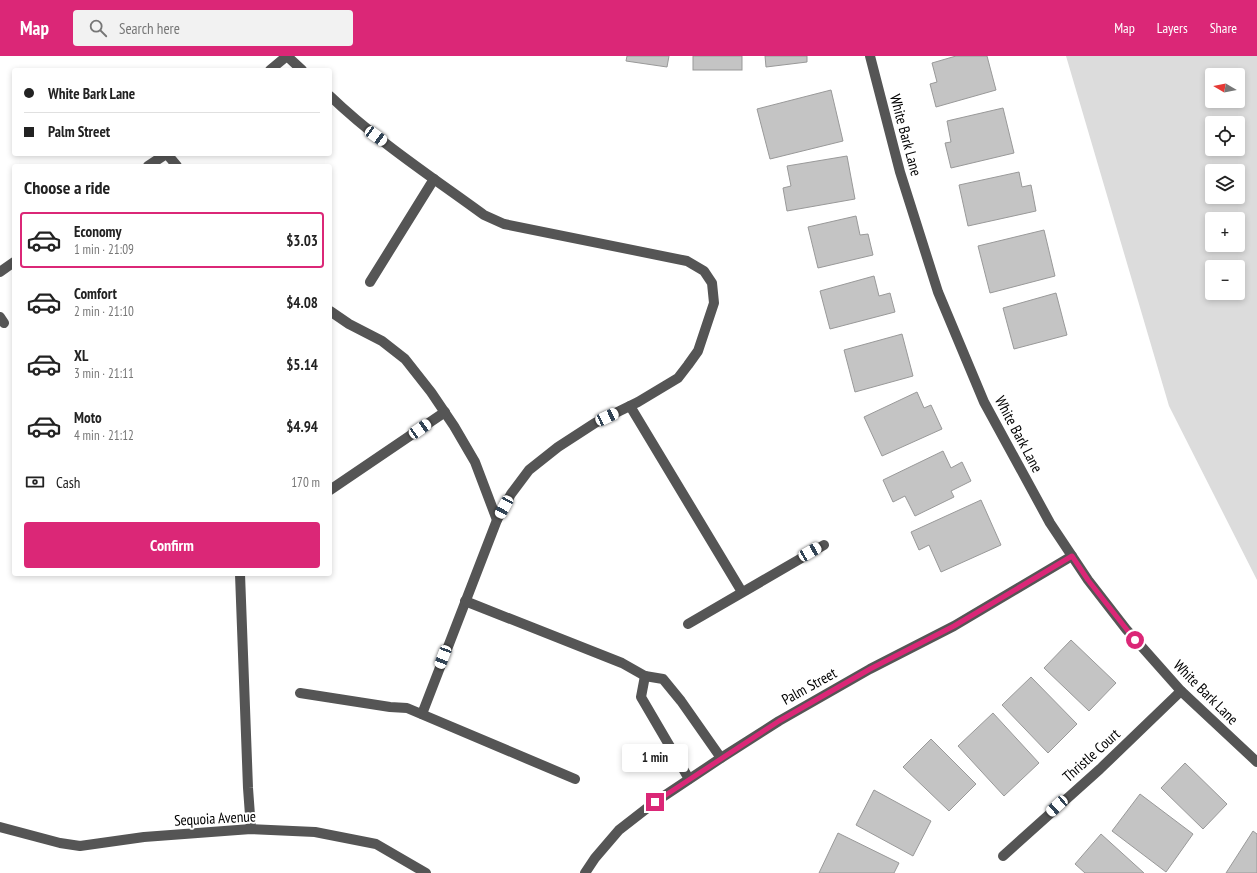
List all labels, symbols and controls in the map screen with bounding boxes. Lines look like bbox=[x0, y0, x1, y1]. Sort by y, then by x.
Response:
search box bbox=[73, 10, 353, 46]
text: Map bbox=[20, 16, 49, 40]
icon: search bbox=[87, 17, 109, 39]
text: Search here bbox=[119, 19, 180, 38]
text: Map bbox=[1114, 19, 1135, 37]
text: Layers bbox=[1157, 19, 1188, 37]
text: Share bbox=[1210, 19, 1237, 37]
north arrow bbox=[1205, 68, 1245, 108]
map controls bbox=[1205, 68, 1245, 300]
text: White Bark Lane bbox=[48, 84, 135, 103]
street label: White Bark Lane bbox=[886, 92, 926, 178]
button: locate bbox=[1205, 116, 1245, 156]
text: Palm Street bbox=[48, 122, 110, 141]
car bbox=[363, 124, 389, 148]
button: layers bbox=[1205, 164, 1245, 204]
text: Choose a ride bbox=[24, 176, 110, 199]
button: + bbox=[1205, 212, 1245, 252]
icon: car bbox=[26, 222, 62, 258]
text: Economy bbox=[74, 222, 122, 241]
text: $3.03 bbox=[286, 231, 318, 250]
text: 1 min · 21:09 bbox=[74, 241, 134, 258]
button: − bbox=[1205, 260, 1245, 300]
icon: car bbox=[26, 284, 62, 320]
text: Comfort bbox=[74, 284, 117, 303]
text: $4.08 bbox=[286, 293, 318, 312]
text: 2 min · 21:10 bbox=[74, 303, 134, 320]
icon: car bbox=[26, 346, 62, 382]
text: XL bbox=[74, 346, 88, 365]
text: $5.14 bbox=[286, 355, 318, 374]
text: 3 min · 21:11 bbox=[74, 365, 134, 382]
street label: White Bark Lane bbox=[991, 392, 1047, 476]
car bbox=[594, 406, 620, 428]
icon: car bbox=[26, 408, 62, 444]
text: Moto bbox=[74, 408, 102, 427]
text: $4.94 bbox=[286, 417, 318, 436]
car bbox=[407, 417, 433, 441]
text: 4 min · 21:12 bbox=[74, 427, 134, 444]
icon: cash bbox=[24, 471, 46, 493]
text: Cash bbox=[56, 473, 80, 492]
text: 170 m bbox=[291, 474, 320, 491]
car bbox=[493, 494, 515, 520]
button: Confirm bbox=[24, 522, 320, 568]
car bbox=[797, 541, 823, 563]
route start bbox=[1126, 631, 1144, 649]
car bbox=[433, 644, 453, 670]
street label: White Bark Lane bbox=[1170, 656, 1242, 728]
street label: Palm Street bbox=[778, 663, 840, 709]
street label: Thristle Court bbox=[1058, 724, 1124, 786]
callout: 1 min bbox=[622, 744, 688, 772]
text: 1 min bbox=[642, 749, 668, 766]
route end bbox=[646, 793, 664, 811]
car bbox=[1044, 794, 1070, 818]
street label: Sequoia Avenue bbox=[174, 806, 256, 830]

